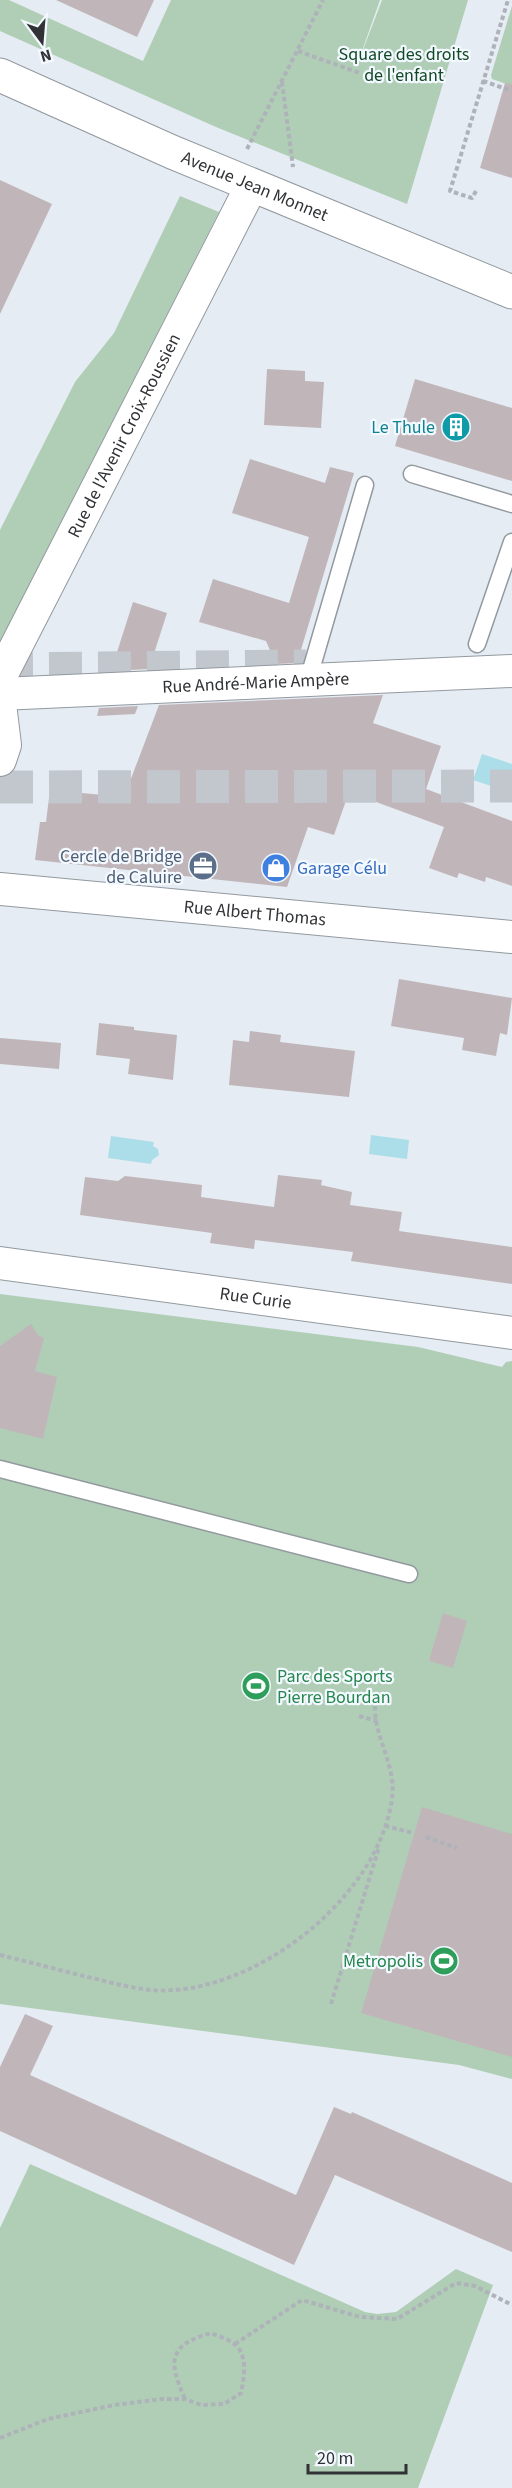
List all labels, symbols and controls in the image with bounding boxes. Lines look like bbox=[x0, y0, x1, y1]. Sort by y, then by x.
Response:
north arrow bbox=[12, 12, 72, 72]
park label: Square des droits de l'enfant bbox=[339, 42, 469, 88]
text: N bbox=[38, 43, 54, 67]
street label: Avenue Jean Monnet bbox=[178, 145, 332, 228]
street label: Rue de l'Avenir Croix-Roussien bbox=[62, 329, 187, 542]
building icon: Le Thule bbox=[440, 411, 472, 443]
place label: Le Thule bbox=[371, 415, 435, 440]
street label: Rue André-Marie Ampère bbox=[162, 666, 350, 700]
place label: Cercle de Bridge de Caluire bbox=[60, 844, 182, 890]
office icon: Cercle de Bridge de Caluire bbox=[187, 850, 219, 882]
shop icon: Garage Célu bbox=[260, 852, 292, 884]
place label: Garage Célu bbox=[297, 856, 387, 881]
street label: Rue Albert Thomas bbox=[183, 894, 327, 932]
street label: Rue Curie bbox=[218, 1281, 293, 1316]
place label: Parc des Sports Pierre Bourdan bbox=[277, 1664, 392, 1710]
sports icon: Parc des Sports Pierre Bourdan bbox=[240, 1670, 272, 1702]
sports icon: Metropolis bbox=[428, 1945, 460, 1977]
place label: Metropolis bbox=[343, 1949, 423, 1974]
scale bar bbox=[308, 2437, 406, 2475]
text: 20 m bbox=[317, 2446, 353, 2471]

